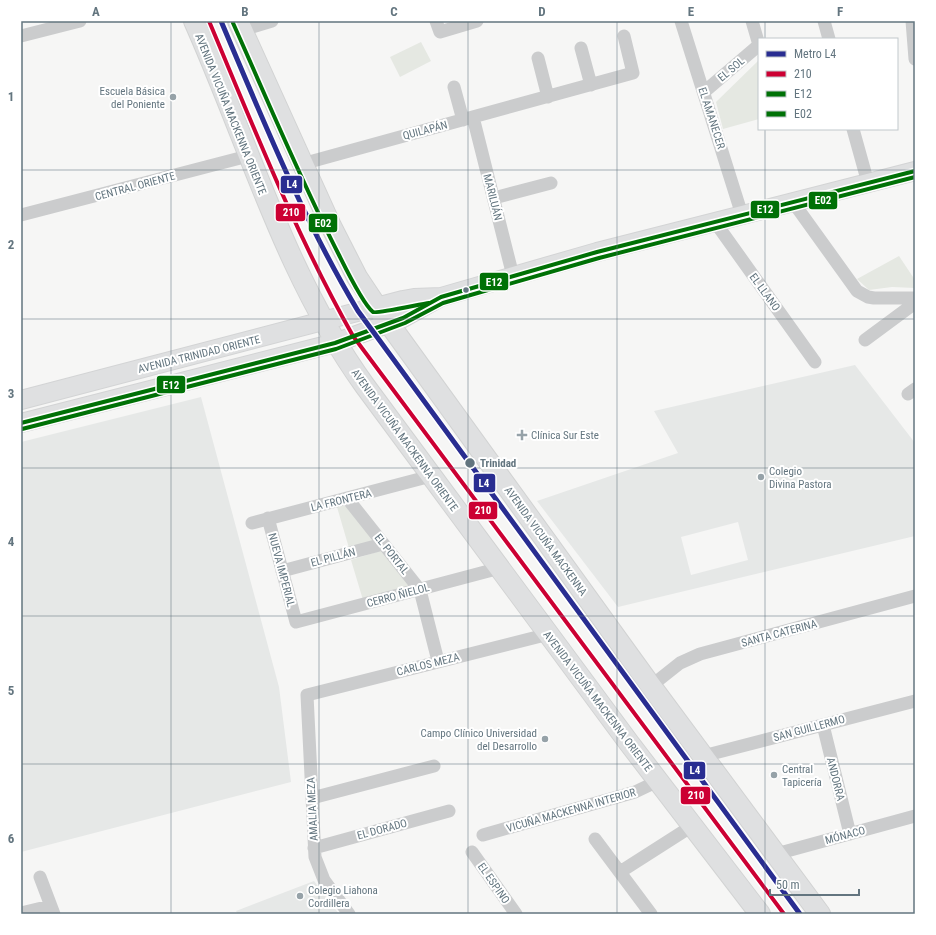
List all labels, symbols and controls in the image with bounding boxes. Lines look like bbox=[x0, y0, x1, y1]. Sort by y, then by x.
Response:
text: A bbox=[92, 4, 100, 19]
text: B bbox=[241, 4, 249, 19]
text: C bbox=[390, 4, 398, 19]
text: D bbox=[538, 4, 546, 19]
text: E bbox=[688, 4, 695, 19]
text: F bbox=[837, 4, 843, 19]
street label: AVENIDA VICUÑA MACKENNA ORIENTE bbox=[192, 32, 269, 197]
legend bbox=[758, 38, 898, 130]
text: Metro L4 bbox=[794, 47, 836, 61]
street label: EL SOL bbox=[715, 55, 747, 84]
text: 210 bbox=[794, 67, 812, 81]
place label: Escuela Básica del Poniente bbox=[99, 85, 165, 111]
street label: EL AMANECER bbox=[695, 86, 728, 151]
text: E12 bbox=[794, 87, 812, 101]
text: 1 bbox=[8, 89, 14, 104]
marker: Escuela Básica del Poniente bbox=[168, 92, 178, 102]
text: E02 bbox=[794, 107, 812, 121]
street label: QUILAPÁN bbox=[401, 118, 449, 143]
street label: CENTRAL ORIENTE bbox=[94, 169, 177, 203]
street label: MARILUÁN bbox=[480, 173, 505, 222]
line badge: L4 bbox=[280, 175, 303, 194]
text: L4 bbox=[287, 178, 298, 191]
line badge: E02 bbox=[808, 191, 838, 210]
text: E02 bbox=[815, 194, 832, 207]
line badge: E12 bbox=[750, 200, 780, 219]
line badge: 210 bbox=[275, 203, 306, 222]
text: E12 bbox=[757, 203, 774, 216]
text: 210 bbox=[283, 206, 300, 219]
line badge: E02 bbox=[308, 213, 338, 233]
text: E02 bbox=[315, 217, 332, 230]
text: 2 bbox=[8, 237, 15, 252]
street label: EL LLANO bbox=[747, 271, 783, 314]
line badge: E12 bbox=[479, 272, 509, 291]
text: E12 bbox=[486, 276, 503, 289]
unlabelled marker bbox=[461, 285, 471, 295]
street label: AVENIDA TRINIDAD ORIENTE bbox=[137, 333, 262, 376]
street label: AVENIDA VICUÑA MACKENNA ORIENTE bbox=[349, 367, 461, 514]
line badge: E12 bbox=[156, 375, 186, 394]
text: E12 bbox=[163, 379, 180, 392]
text: 3 bbox=[8, 386, 14, 401]
marker: Clínica Sur Este bbox=[516, 429, 528, 441]
place label: Clínica Sur Este bbox=[531, 429, 599, 442]
marker: Trinidad bbox=[463, 456, 477, 470]
place label: Trinidad bbox=[480, 457, 516, 470]
place label: Colegio Divina Pastora bbox=[769, 465, 832, 491]
marker: Colegio Divina Pastora bbox=[756, 472, 766, 482]
line badge: L4 bbox=[473, 473, 496, 493]
text: L4 bbox=[479, 477, 490, 490]
street label: AVENIDA VICUÑA MACKENNA bbox=[502, 484, 590, 599]
street label: LA FRONTERA bbox=[309, 487, 373, 514]
line badge: 210 bbox=[468, 501, 498, 520]
text: 210 bbox=[475, 504, 492, 517]
street label: EL PORTAL bbox=[372, 531, 412, 577]
street label: NUEVA IMPERIAL bbox=[265, 532, 298, 609]
text: 4 bbox=[8, 534, 15, 549]
street label: EL PILLÁN bbox=[309, 545, 357, 570]
street label: CERRO ÑIELOL bbox=[365, 581, 431, 610]
street label: SANTA CATERINA bbox=[740, 617, 819, 650]
street label: AVENIDA VICUÑA MACKENNA ORIENTE bbox=[540, 628, 655, 775]
street label: CARLOS MEZA bbox=[395, 650, 461, 679]
text: 5 bbox=[8, 683, 15, 698]
street label: SAN GUILLERMO bbox=[772, 713, 846, 744]
place label: Campo Clínico Universidad del Desarrollo bbox=[421, 727, 537, 753]
marker: Campo Clínico Universidad del Desarrollo bbox=[540, 734, 550, 744]
street label: ANDORRA bbox=[824, 756, 847, 803]
line badge: L4 bbox=[683, 761, 706, 780]
place label: Central Tapicería bbox=[782, 763, 822, 789]
text: L4 bbox=[690, 764, 701, 777]
marker: Central Tapicería bbox=[769, 770, 779, 780]
street label: AMALIA MEZA bbox=[304, 776, 321, 841]
street label: VICUÑA MACKENNA INTERIOR bbox=[505, 786, 637, 835]
line badge: 210 bbox=[680, 786, 711, 805]
text: 210 bbox=[688, 789, 705, 802]
street label: EL DORADO bbox=[356, 817, 409, 842]
street label: MÓNACO bbox=[824, 824, 867, 847]
text: 6 bbox=[8, 831, 15, 846]
street label: EL ESPINO bbox=[475, 860, 512, 906]
scale bar bbox=[770, 871, 859, 897]
text: 50 m bbox=[776, 878, 800, 892]
place label: Colegio Liahona Cordillera bbox=[308, 884, 378, 910]
marker: Colegio Liahona Cordillera bbox=[295, 891, 305, 901]

